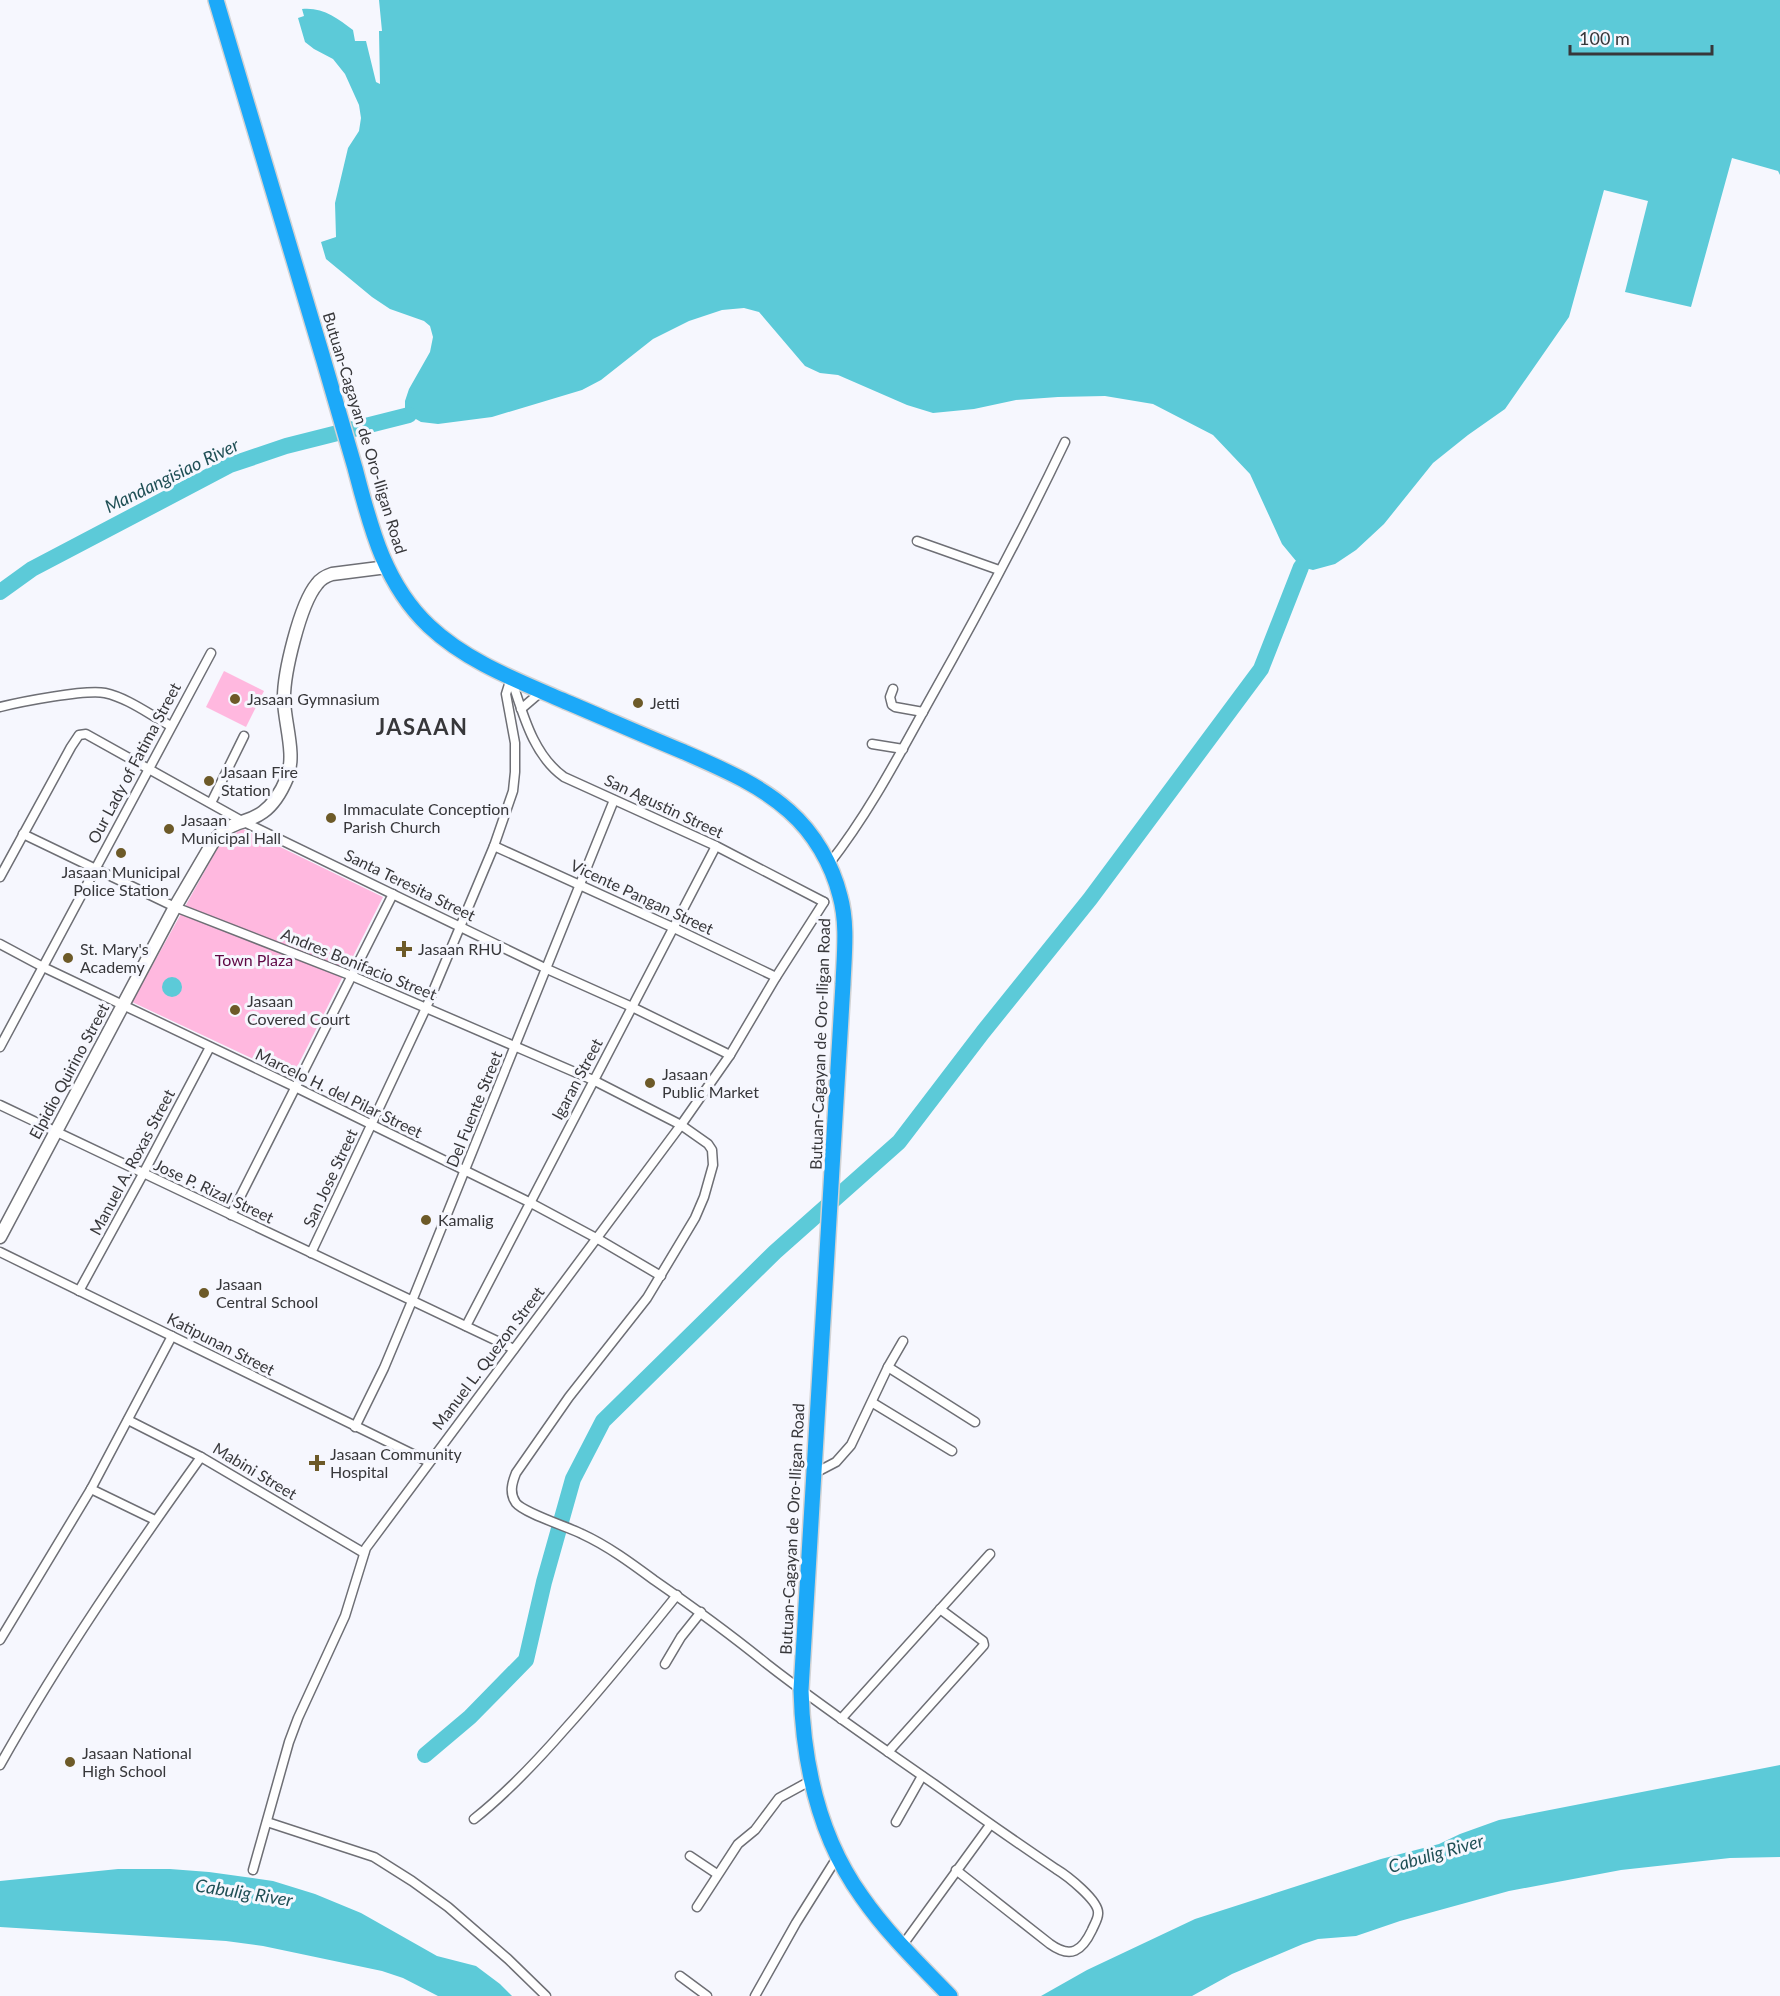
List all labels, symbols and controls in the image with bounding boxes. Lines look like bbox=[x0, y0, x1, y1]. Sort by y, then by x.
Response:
scale bar bbox=[1570, 18, 1712, 56]
text: 100 m bbox=[1579, 27, 1630, 49]
street label: Butuan-Cagayan de Oro-Iligan Road bbox=[320, 310, 411, 556]
water label: Mandangisiao River bbox=[101, 433, 243, 517]
street label: Our Lady of Fatima Street bbox=[83, 679, 184, 846]
place label: Jasaan Gymnasium bbox=[247, 689, 380, 708]
marker: Jasaan Gymnasium bbox=[228, 692, 242, 706]
place label: Jetti bbox=[650, 693, 680, 712]
marker: Jetti bbox=[631, 696, 645, 710]
district label: JASAAN bbox=[376, 713, 468, 740]
place label: Jasaan Fire Station bbox=[221, 762, 298, 799]
street label: San Agustin Street bbox=[602, 770, 727, 842]
marker: Jasaan Fire Station bbox=[202, 774, 216, 788]
place label: Immaculate Conception Parish Church bbox=[343, 799, 509, 836]
place label: Jasaan Municipal Hall bbox=[181, 810, 281, 847]
marker: Immaculate Conception Parish Church bbox=[324, 811, 338, 825]
marker: Jasaan Municipal Hall bbox=[162, 822, 176, 836]
street label: Santa Teresita Street bbox=[342, 845, 479, 925]
marker: Jasaan Municipal Police Station bbox=[114, 846, 128, 860]
street label: Vicente Pangan Street bbox=[568, 855, 717, 938]
place label: Jasaan Municipal Police Station bbox=[62, 862, 180, 899]
street label: Butuan-Cagayan de Oro-Iligan Road bbox=[806, 918, 833, 1170]
street label: Andres Bonifacio Street bbox=[279, 924, 440, 1004]
place label: St. Mary's Academy bbox=[80, 939, 149, 976]
place label: Jasaan RHU bbox=[418, 939, 502, 958]
marker: Jasaan RHU bbox=[395, 940, 413, 958]
park label: Town Plaza bbox=[215, 950, 293, 969]
marker: St. Mary's Academy bbox=[61, 951, 75, 965]
place label: Jasaan Covered Court bbox=[247, 991, 350, 1028]
street label: Elpidio Quirino Street bbox=[25, 999, 113, 1142]
marker: Jasaan Covered Court bbox=[228, 1003, 242, 1017]
street label: Igaran Street bbox=[547, 1035, 606, 1123]
street label: Marcelo H. del Pilar Street bbox=[253, 1044, 426, 1141]
street label: Del Fuente Street bbox=[442, 1048, 506, 1170]
place label: Jasaan Public Market bbox=[662, 1064, 759, 1101]
marker: Jasaan Public Market bbox=[643, 1076, 657, 1090]
street label: Manuel A. Roxas Street bbox=[85, 1085, 178, 1238]
street label: San Jose Street bbox=[298, 1125, 361, 1230]
street label: Jose P. Rizal Street bbox=[151, 1155, 277, 1227]
place label: Kamalig bbox=[438, 1210, 494, 1229]
marker: Kamalig bbox=[419, 1213, 433, 1227]
place label: Jasaan Central School bbox=[216, 1274, 318, 1311]
street label: Manuel L. Quezon Street bbox=[428, 1282, 548, 1433]
marker: Jasaan Central School bbox=[197, 1286, 211, 1300]
street label: Katipunan Street bbox=[164, 1308, 278, 1379]
street label: Butuan-Cagayan de Oro-Iligan Road bbox=[775, 1403, 808, 1655]
street label: Mabini Street bbox=[210, 1438, 301, 1503]
place label: Jasaan Community Hospital bbox=[330, 1444, 463, 1481]
marker: Jasaan Community Hospital bbox=[308, 1454, 326, 1472]
place label: Jasaan National High School bbox=[82, 1743, 192, 1780]
marker: Jasaan National High School bbox=[63, 1755, 77, 1769]
water label: Cabulig River bbox=[1386, 1829, 1487, 1877]
water label: Cabulig River bbox=[194, 1873, 295, 1911]

